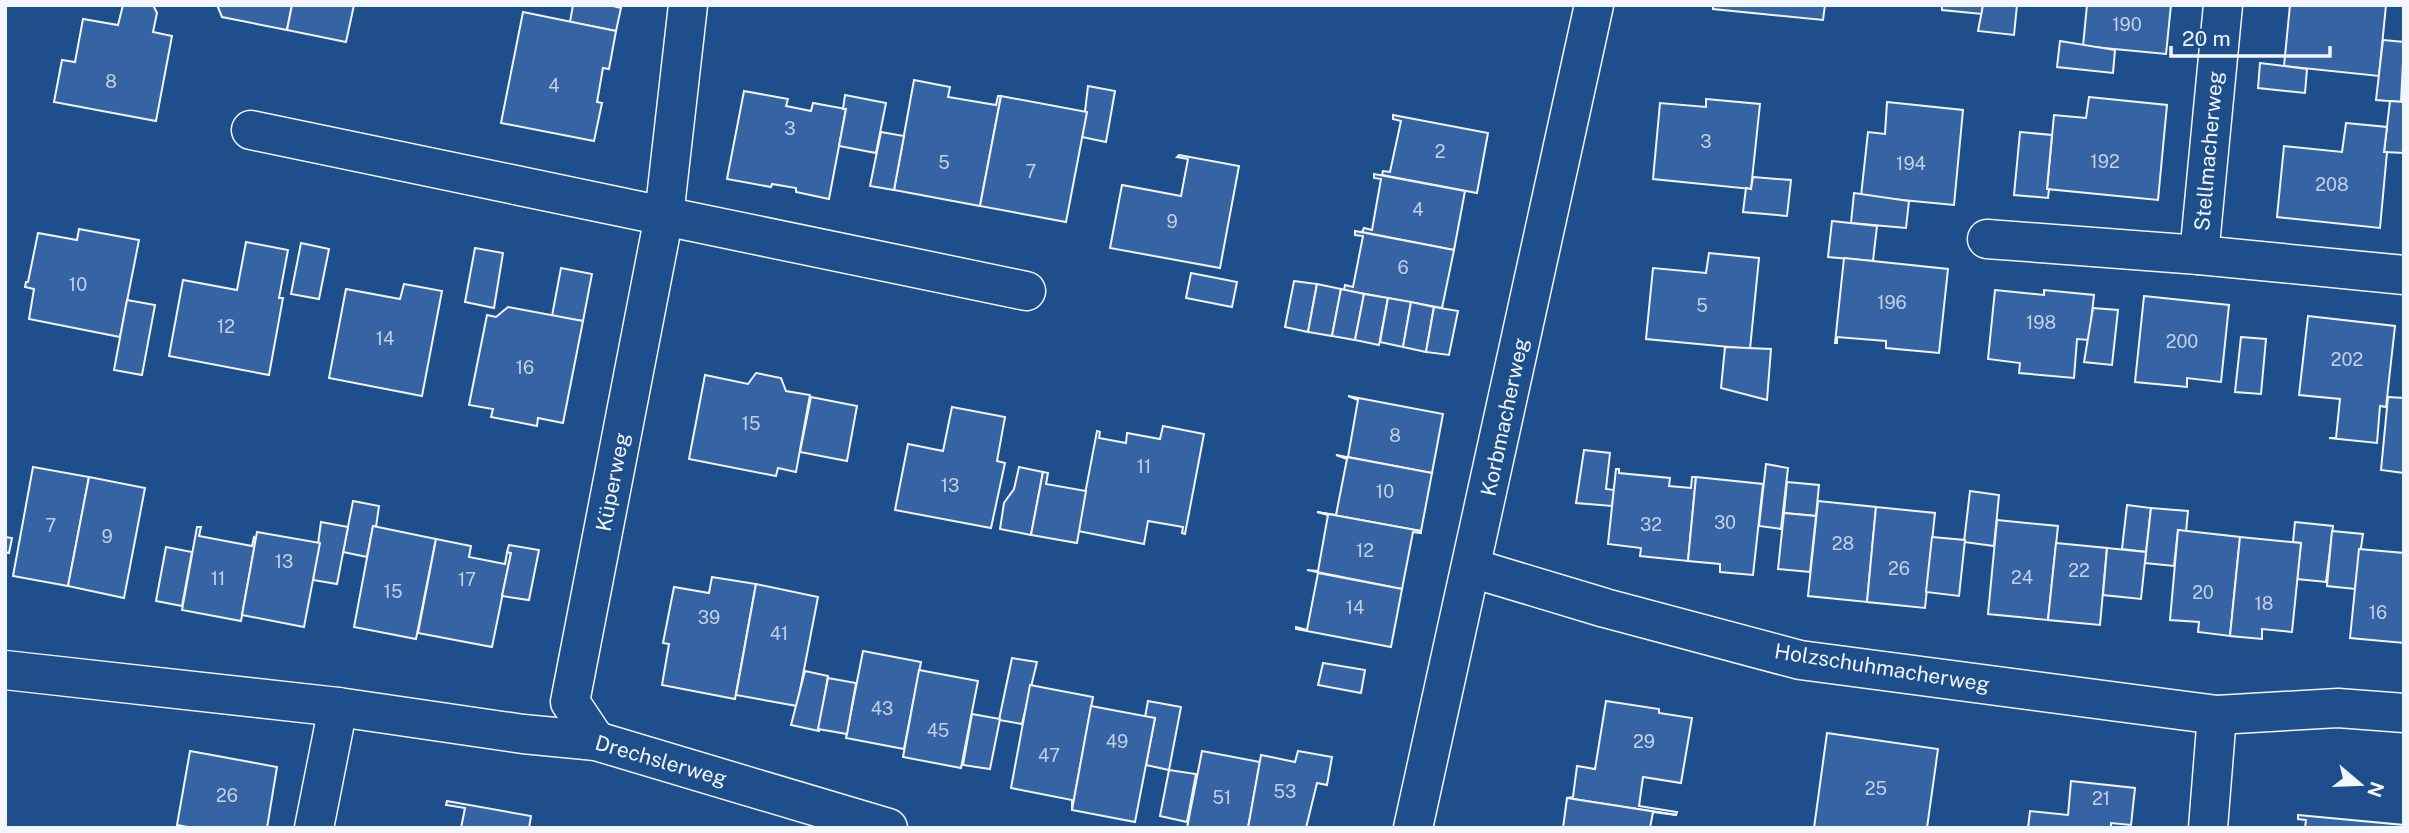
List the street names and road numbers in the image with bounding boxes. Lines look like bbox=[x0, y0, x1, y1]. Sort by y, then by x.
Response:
street label: Stellmacherweg bbox=[2189, 70, 2228, 232]
street label: Korbmacherweg bbox=[1476, 336, 1533, 498]
street label: Küperweg bbox=[591, 430, 634, 533]
street label: Holzschuhmacherweg bbox=[1773, 638, 1991, 697]
street label: Drechslerweg bbox=[592, 730, 730, 791]

